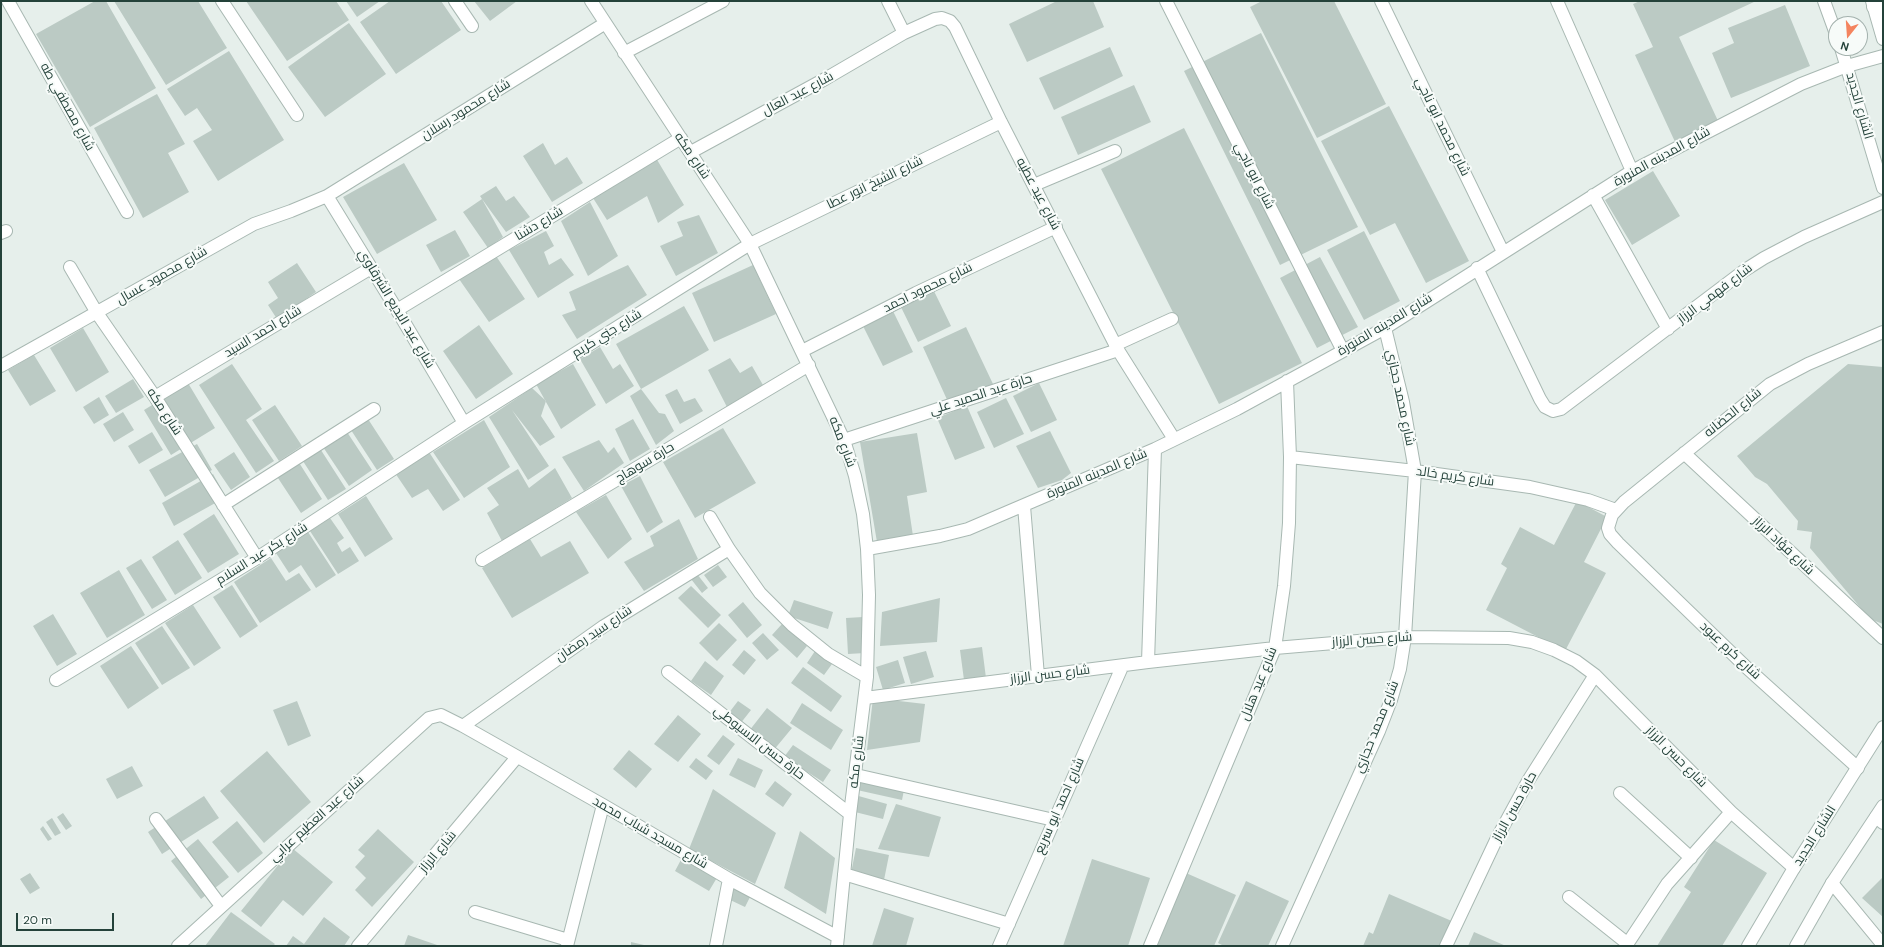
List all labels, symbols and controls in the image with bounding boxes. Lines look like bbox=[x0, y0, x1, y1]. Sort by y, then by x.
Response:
north arrow bbox=[1828, 16, 1868, 56]
text: N bbox=[1839, 39, 1851, 54]
street label: شارع مصطفي طه bbox=[36, 60, 98, 154]
street label: شارع عبد العال bbox=[760, 69, 836, 119]
street label: الشارع الجديد bbox=[1842, 71, 1876, 141]
street label: شارع محمد ابو ناجي bbox=[1411, 75, 1473, 179]
street label: شارع محمود رسلان bbox=[418, 76, 514, 144]
street label: شارع المدينه المنورة bbox=[1611, 124, 1713, 190]
street label: شارع مكه bbox=[671, 130, 713, 182]
street label: شارع ابو ناجي bbox=[1231, 140, 1277, 212]
street label: شارع الشيخ انور عطا bbox=[824, 153, 926, 213]
street label: شارع عيد عطيه bbox=[1012, 155, 1064, 233]
street label: شارع دشنا bbox=[512, 204, 566, 244]
street label: شارع محمود عسال bbox=[114, 244, 210, 308]
street label: شارع عبد البديع الشرقاوي bbox=[354, 247, 438, 371]
street label: شارع محمود احمد bbox=[881, 260, 975, 316]
street label: شارع فهمي الرزاز bbox=[1674, 261, 1756, 327]
street label: شارع المدينه المنورة bbox=[1335, 291, 1435, 359]
street label: شارع احمد السيد bbox=[221, 303, 305, 361]
street label: شارع جني كريم bbox=[569, 306, 645, 362]
street label: شارع محمد حجازي bbox=[1382, 348, 1418, 448]
street label: حارة عبد الحميد علي bbox=[928, 371, 1034, 419]
street label: شارع الحضانه bbox=[1701, 385, 1765, 441]
street label: شارع مكه bbox=[143, 386, 185, 438]
street label: شارع مكه bbox=[825, 414, 859, 470]
street label: حارة سوهاج bbox=[613, 439, 677, 487]
street label: شارع المدينه المنورة bbox=[1044, 446, 1150, 502]
street label: شارع كريم خالد bbox=[1415, 464, 1495, 490]
street label: شارع فؤاد الرزاز bbox=[1749, 513, 1817, 579]
street label: شارع بكر عبد السلام bbox=[213, 520, 311, 588]
street label: شارع سيد رمضان bbox=[553, 603, 635, 665]
street label: شارع كرم عبود bbox=[1696, 619, 1764, 683]
street label: شارع حسن الرزاز bbox=[1331, 629, 1413, 651]
street label: شارع عيد هلال bbox=[1237, 645, 1281, 723]
street label: شارع حسن الرزاز bbox=[1009, 662, 1091, 688]
street label: شارع محمد حجازي bbox=[1351, 679, 1403, 775]
street label: حارة حسن الاسيوطي bbox=[710, 703, 808, 783]
street label: شارع حسن الرزاز bbox=[1642, 723, 1710, 791]
street label: شارع مكه bbox=[846, 735, 868, 789]
street label: شارع احمد ابو سريع bbox=[1032, 755, 1088, 857]
street label: حارة حسن الرزاز bbox=[1489, 769, 1541, 845]
street label: شارع عبد العظيم عرابي bbox=[267, 773, 367, 865]
street label: شارع مسجد شباب محمد bbox=[590, 794, 710, 872]
street label: الشارع الجديد bbox=[1790, 803, 1840, 869]
street label: شارع الرزاز bbox=[416, 828, 460, 876]
scale bar bbox=[18, 905, 116, 931]
text: 20 m bbox=[23, 912, 52, 928]

